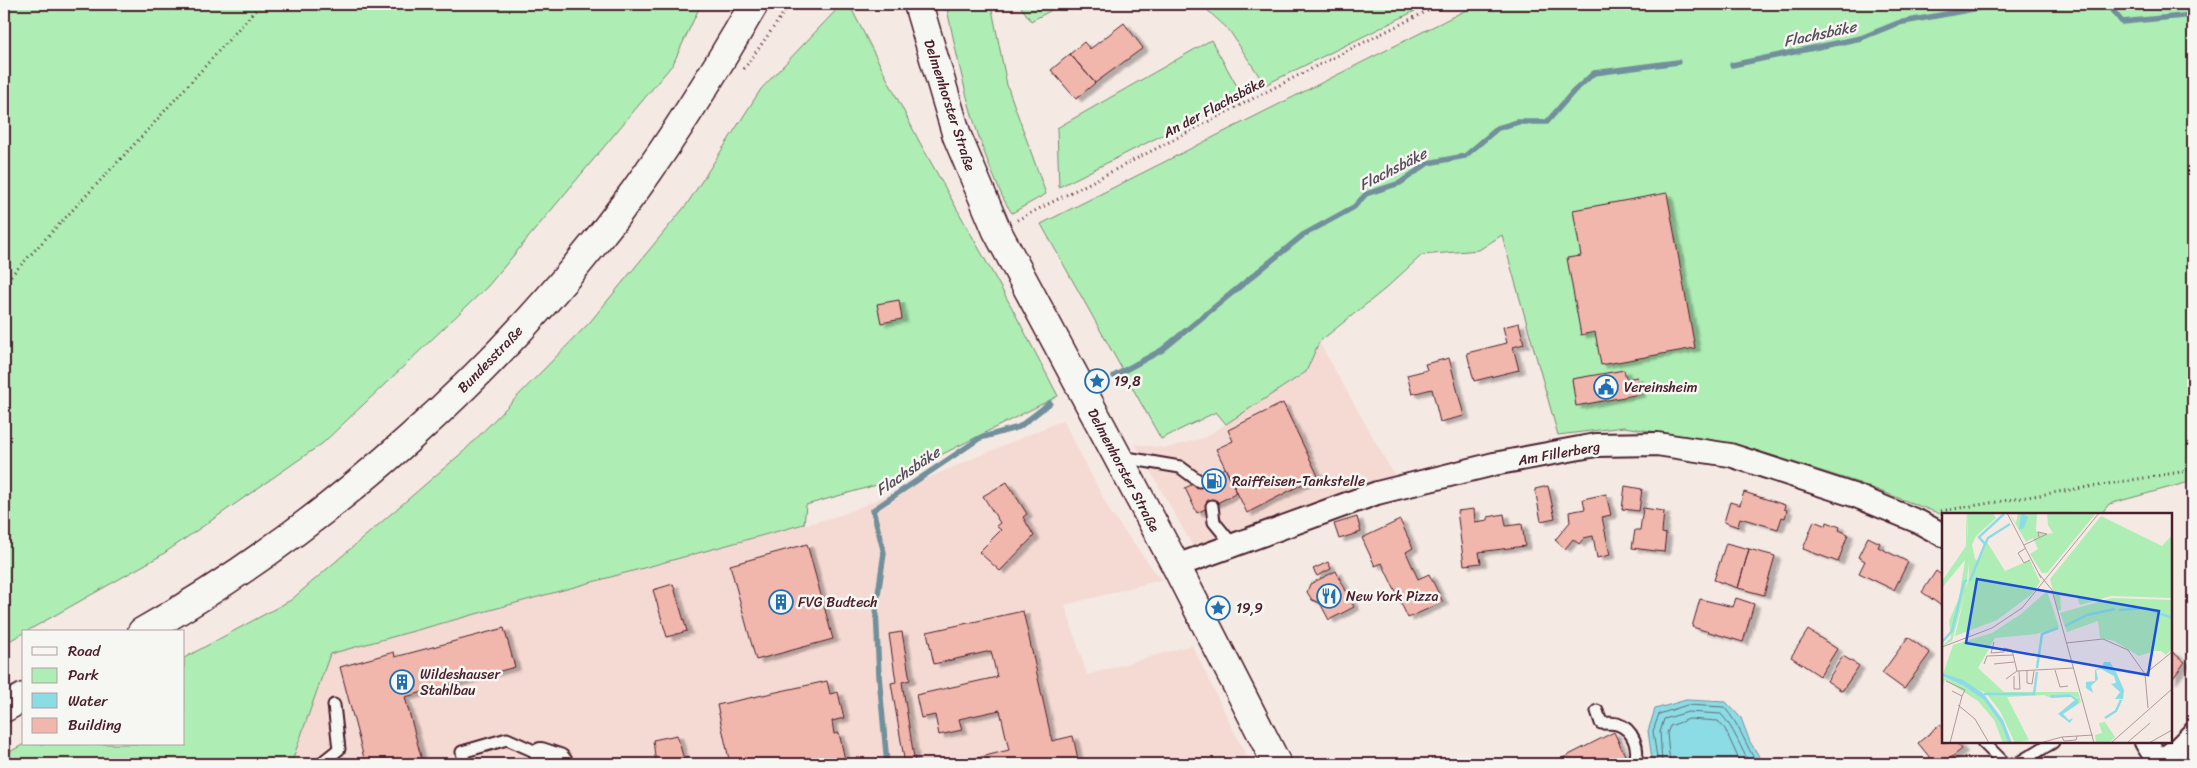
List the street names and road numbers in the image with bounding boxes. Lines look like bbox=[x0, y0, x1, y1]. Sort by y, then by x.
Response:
street label: Delmenhorster Straße bbox=[916, 36, 983, 174]
street label: An der Flachsbäke bbox=[1158, 70, 1270, 145]
street label: Bundesstraße bbox=[451, 320, 529, 399]
street label: Delmenhorster Straße bbox=[1080, 404, 1167, 537]
street label: Am Fillerberg bbox=[1515, 434, 1602, 473]

